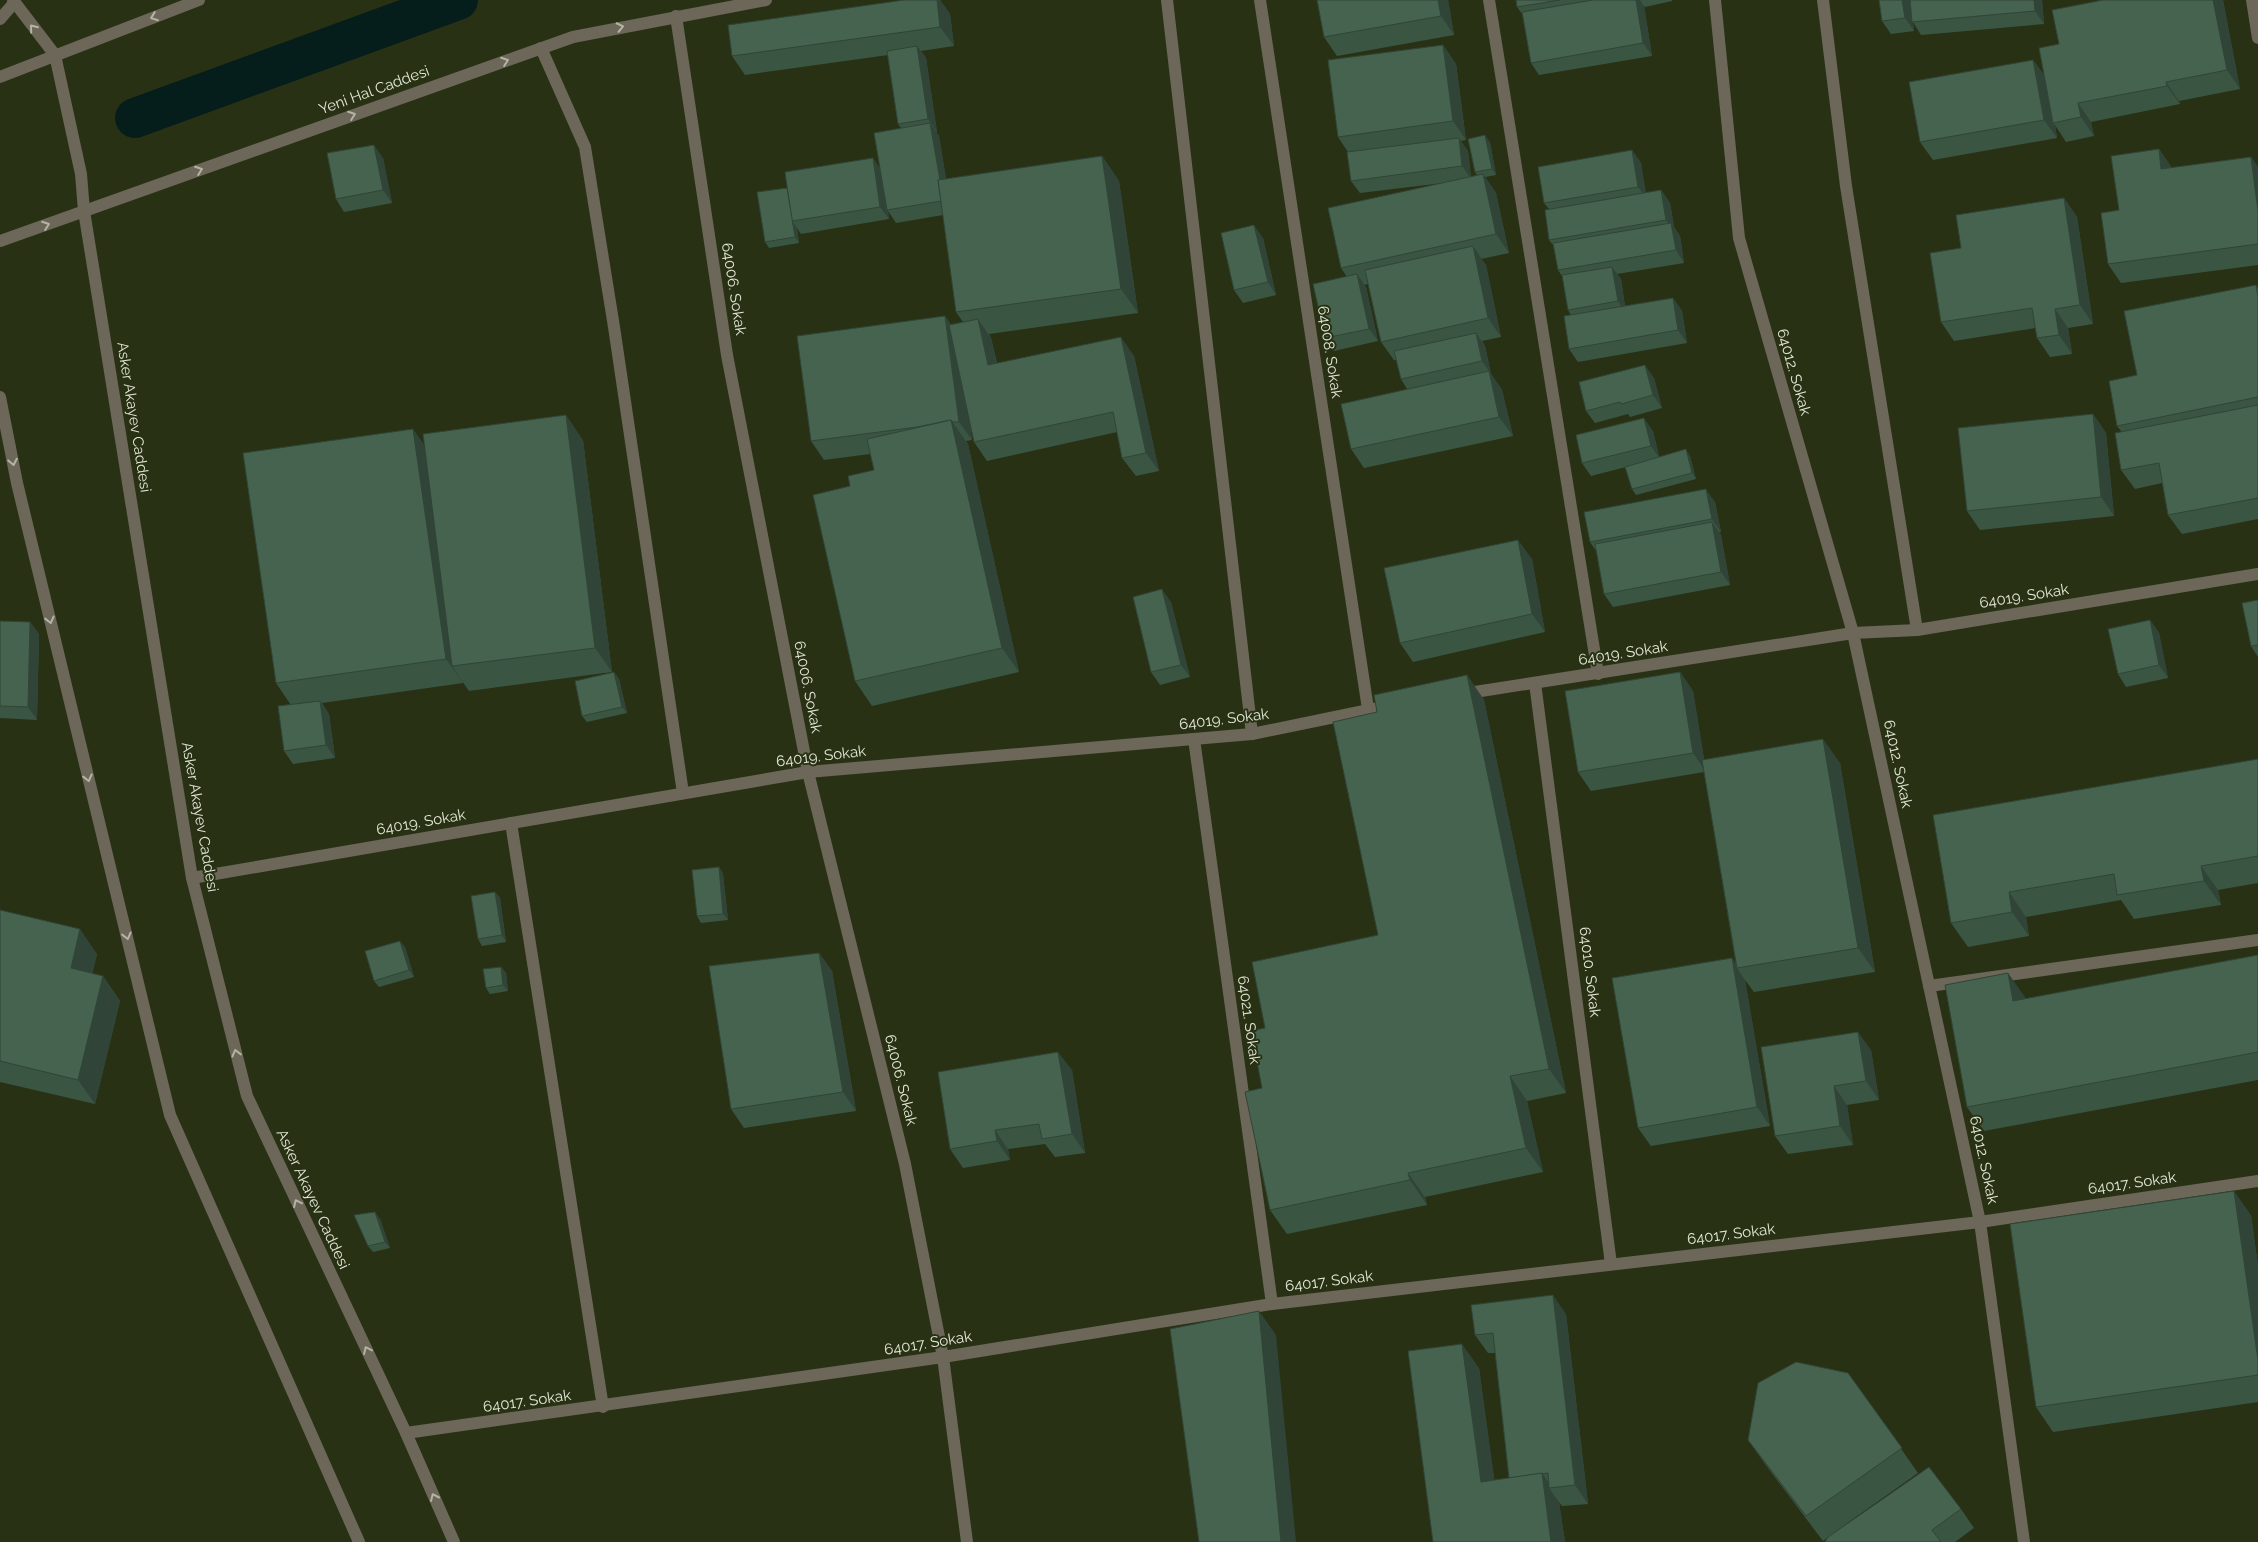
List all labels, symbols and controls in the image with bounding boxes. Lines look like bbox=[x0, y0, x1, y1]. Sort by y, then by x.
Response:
one-way arrow bbox=[150, 12, 158, 22]
one-way arrow bbox=[616, 22, 625, 33]
one-way arrow bbox=[31, 25, 39, 34]
one-way arrow bbox=[500, 57, 509, 67]
street label: Yeni Hal Caddesi bbox=[316, 62, 432, 118]
one-way arrow bbox=[347, 111, 356, 121]
one-way arrow bbox=[194, 166, 203, 176]
one-way arrow bbox=[41, 221, 50, 231]
street label: 64006. Sokak bbox=[718, 241, 750, 337]
street label: 64008. Sokak bbox=[1314, 305, 1346, 399]
street label: 64012. Sokak bbox=[1773, 327, 1815, 417]
street label: Asker Akayev Caddesi bbox=[113, 340, 155, 494]
one-way arrow bbox=[7, 458, 18, 467]
street label: 64019. Sokak bbox=[1978, 580, 2070, 612]
one-way arrow bbox=[44, 616, 55, 625]
street label: 64019. Sokak bbox=[1577, 637, 1669, 669]
street label: 64006. Sokak bbox=[790, 639, 826, 735]
street label: 64019. Sokak bbox=[1178, 705, 1270, 733]
street label: 64012. Sokak bbox=[1880, 718, 1916, 810]
street label: Asker Akayev Caddesi bbox=[178, 740, 222, 894]
street label: 64019. Sokak bbox=[775, 742, 867, 770]
one-way arrow bbox=[83, 774, 93, 782]
street label: 64019. Sokak bbox=[375, 805, 467, 839]
street label: 64010. Sokak bbox=[1576, 926, 1604, 1018]
one-way arrow bbox=[121, 932, 132, 941]
street label: 64021. Sokak bbox=[1234, 974, 1264, 1066]
street label: 64006. Sokak bbox=[881, 1033, 921, 1128]
one-way arrow bbox=[231, 1048, 242, 1057]
street label: 64012. Sokak bbox=[1966, 1114, 2002, 1206]
street label: Asker Akayev Caddesi bbox=[273, 1126, 353, 1272]
street label: 64017. Sokak bbox=[2087, 1168, 2177, 1198]
one-way arrow bbox=[294, 1199, 304, 1208]
street label: 64017. Sokak bbox=[1686, 1220, 1776, 1248]
street label: 64017. Sokak bbox=[1284, 1267, 1374, 1295]
street label: 64017. Sokak bbox=[883, 1327, 973, 1359]
one-way arrow bbox=[363, 1346, 373, 1355]
street label: 64017. Sokak bbox=[482, 1386, 572, 1416]
one-way arrow bbox=[430, 1493, 440, 1502]

